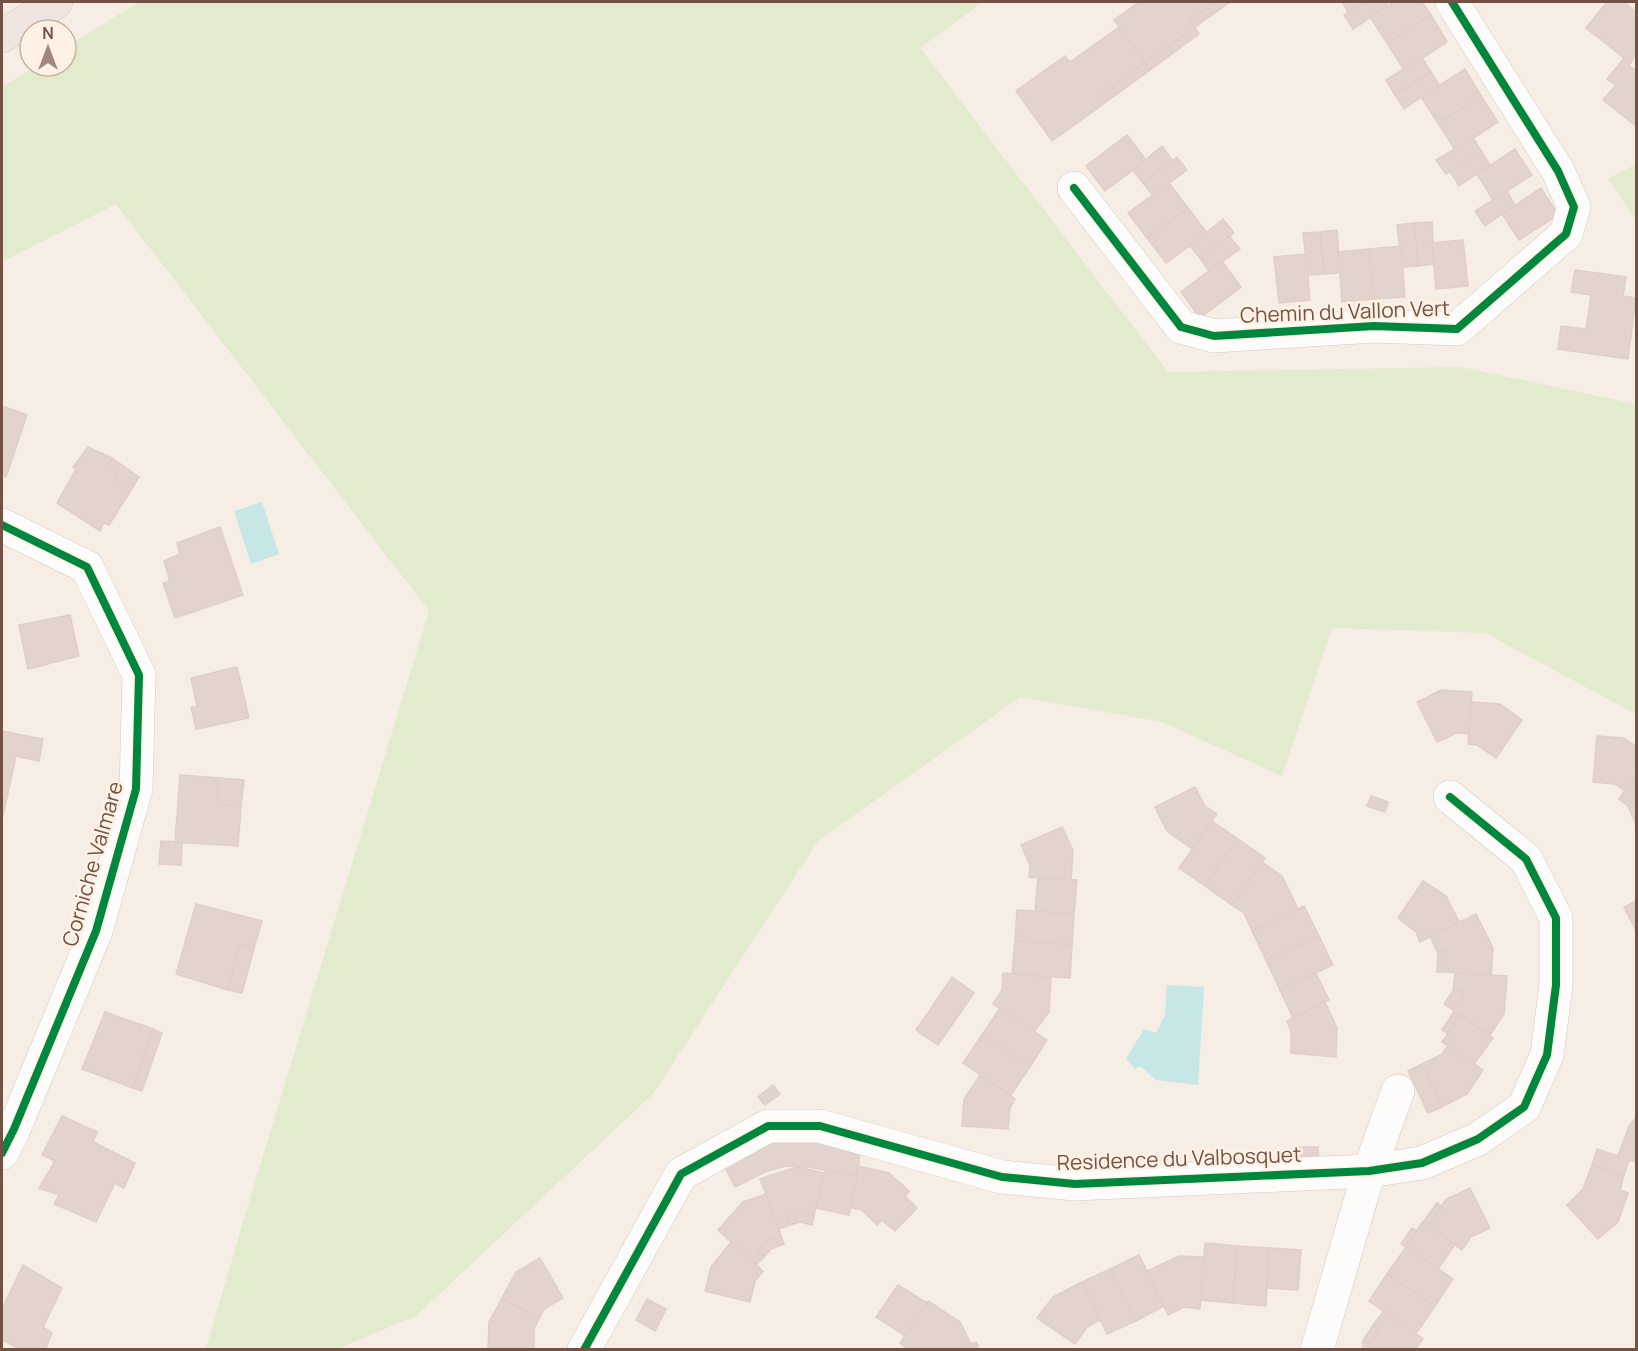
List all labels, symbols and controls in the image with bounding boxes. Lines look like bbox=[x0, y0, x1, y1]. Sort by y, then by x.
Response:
north arrow bbox=[18, 18, 78, 78]
text: N bbox=[42, 22, 54, 44]
street label: Chemin du Vallon Vert bbox=[1240, 293, 1450, 329]
street label: Corniche Valmare bbox=[55, 778, 129, 949]
street label: Residence du Valbosquet bbox=[1056, 1140, 1302, 1176]

